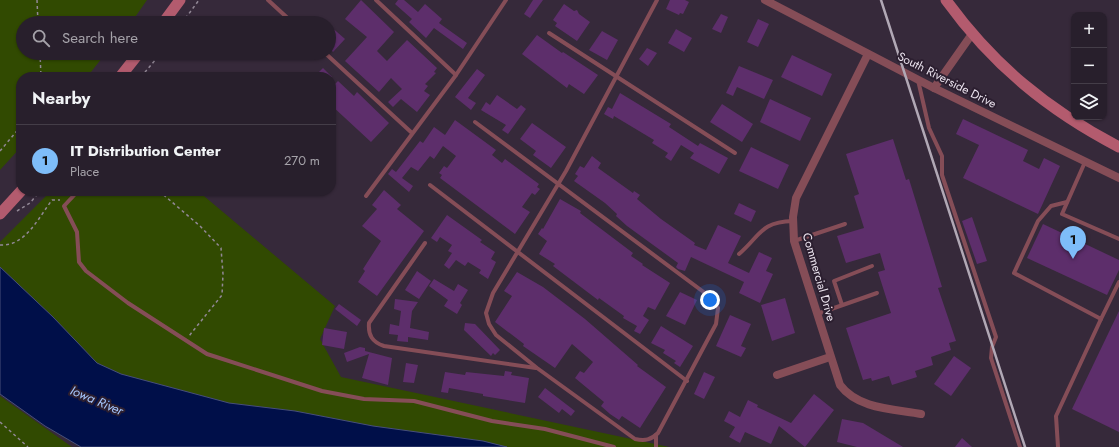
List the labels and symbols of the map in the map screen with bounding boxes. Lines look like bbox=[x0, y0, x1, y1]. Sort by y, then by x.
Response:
street label: South Riverside Drive bbox=[894, 47, 1000, 113]
pin: 1 bbox=[1060, 226, 1086, 259]
street label: Commercial Drive bbox=[798, 231, 840, 323]
your location bbox=[700, 290, 720, 310]
water label: Iowa River bbox=[67, 381, 127, 420]

